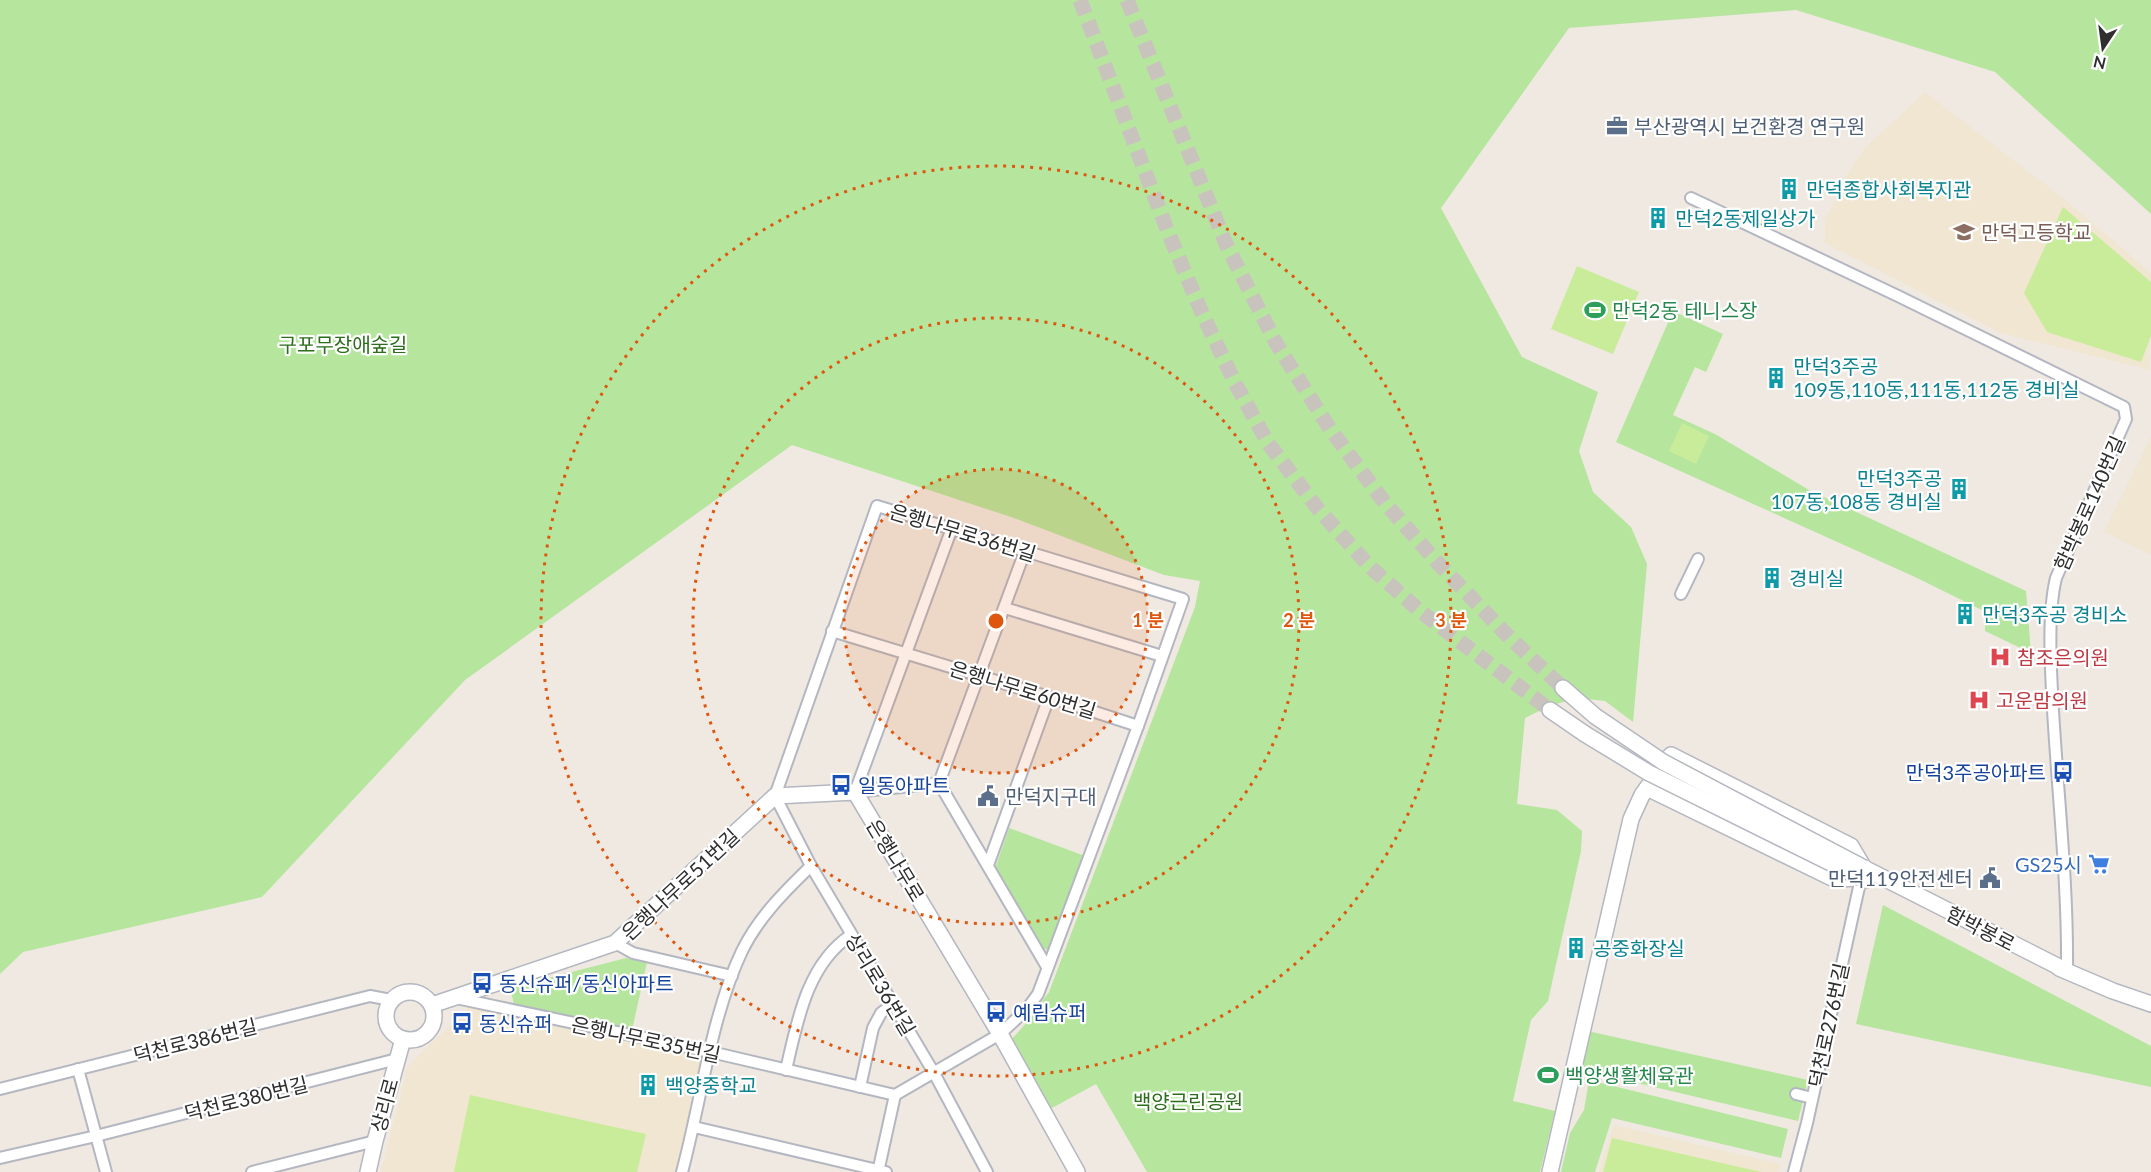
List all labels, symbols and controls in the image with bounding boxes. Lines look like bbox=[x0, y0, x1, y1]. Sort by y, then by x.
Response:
north arrow bbox=[2073, 18, 2133, 78]
text: N bbox=[2091, 52, 2108, 74]
office icon: 부산광역시 보건환경 연구원 bbox=[1605, 114, 1629, 138]
place label: 부산광역시 보건환경 연구원 bbox=[1634, 114, 1865, 138]
building icon: 만덕종합사회복지관 bbox=[1777, 177, 1801, 201]
place label: 만덕종합사회복지관 bbox=[1806, 177, 1972, 201]
building icon: 만덕2동제일상가 bbox=[1646, 206, 1670, 230]
place label: 만덕2동제일상가 bbox=[1675, 206, 1815, 230]
school or university icon: 만덕고등학교 bbox=[1952, 220, 1976, 244]
place label: 만덕고등학교 bbox=[1981, 220, 2091, 244]
sports icon: 만덕2동 테니스장 bbox=[1583, 298, 1607, 322]
place label: 만덕2동 테니스장 bbox=[1612, 298, 1758, 322]
park label: 구포무장애숲길 bbox=[279, 332, 407, 356]
place label: 만덕3주공 109동,110동,111동,112동 경비실 bbox=[1793, 354, 2080, 401]
building icon: 만덕3주공 109동,110동,111동,112동 경비실 bbox=[1764, 366, 1788, 390]
street label: 함박봉로140번길 bbox=[2049, 432, 2129, 574]
place label: 만덕3주공 107동,108동 경비실 bbox=[1771, 466, 1942, 513]
building icon: 만덕3주공 107동,108동 경비실 bbox=[1947, 477, 1971, 501]
street label: 은행나무로36번길 bbox=[887, 498, 1039, 566]
building icon: 경비실 bbox=[1760, 566, 1784, 590]
place label: 경비실 bbox=[1789, 566, 1844, 590]
building icon: 만덕3주공 경비소 bbox=[1953, 602, 1977, 626]
place label: 만덕3주공 경비소 bbox=[1982, 602, 2128, 626]
text: 1 분 bbox=[1132, 609, 1164, 631]
text: 2 분 bbox=[1283, 609, 1315, 631]
text: 3 분 bbox=[1435, 609, 1467, 631]
centre of rings bbox=[986, 611, 1006, 631]
hospital icon: 참조은의원 bbox=[1988, 645, 2012, 669]
place label: 참조은의원 bbox=[2017, 645, 2109, 669]
street label: 은행나무로60번길 bbox=[947, 655, 1099, 723]
hospital icon: 고운맘의원 bbox=[1967, 688, 1991, 712]
place label: 고운맘의원 bbox=[1996, 688, 2088, 712]
place label: 만덕3주공아파트 bbox=[1906, 760, 2046, 784]
bus stop icon: 만덕3주공아파트 bbox=[2051, 760, 2075, 784]
bus stop icon: 일동아파트 bbox=[829, 773, 853, 797]
place label: 일동아파트 bbox=[858, 773, 950, 797]
public building icon: 만덕지구대 bbox=[976, 784, 1000, 808]
place label: 만덕지구대 bbox=[1005, 784, 1097, 808]
street label: 은행나무로 bbox=[862, 814, 930, 906]
street label: 은행나무로51번길 bbox=[616, 823, 744, 945]
place label: GS25시 bbox=[2015, 852, 2082, 876]
supermarket icon: GS25시 bbox=[2087, 852, 2111, 876]
place label: 만덕119안전센터 bbox=[1828, 866, 1973, 890]
public building icon: 만덕119안전센터 bbox=[1978, 866, 2002, 890]
street label: 함박봉로 bbox=[1943, 901, 2019, 955]
street label: 상리로36번길 bbox=[841, 928, 921, 1040]
building icon: 공중화장실 bbox=[1564, 936, 1588, 960]
place label: 공중화장실 bbox=[1593, 936, 1685, 960]
street label: 덕천로276번길 bbox=[1803, 960, 1853, 1090]
bus stop icon: 동신슈퍼/동신아파트 bbox=[470, 971, 494, 995]
place label: 동신슈퍼/동신아파트 bbox=[499, 971, 674, 995]
bus stop icon: 예림슈퍼 bbox=[984, 1000, 1008, 1024]
place label: 예림슈퍼 bbox=[1013, 1000, 1087, 1024]
bus stop icon: 동신슈퍼 bbox=[450, 1011, 474, 1035]
place label: 동신슈퍼 bbox=[479, 1011, 553, 1035]
street label: 은행나무로35번길 bbox=[569, 1011, 723, 1067]
street label: 덕천로386번길 bbox=[131, 1013, 259, 1067]
sports icon: 백양생활체육관 bbox=[1536, 1063, 1560, 1087]
place label: 백양생활체육관 bbox=[1565, 1063, 1694, 1087]
street label: 덕천로380번길 bbox=[182, 1071, 310, 1125]
building icon: 백양중학교 bbox=[636, 1073, 660, 1097]
place label: 백양중학교 bbox=[665, 1073, 757, 1097]
street label: 상리로 bbox=[365, 1075, 403, 1135]
park label: 백양근린공원 bbox=[1133, 1089, 1243, 1113]

